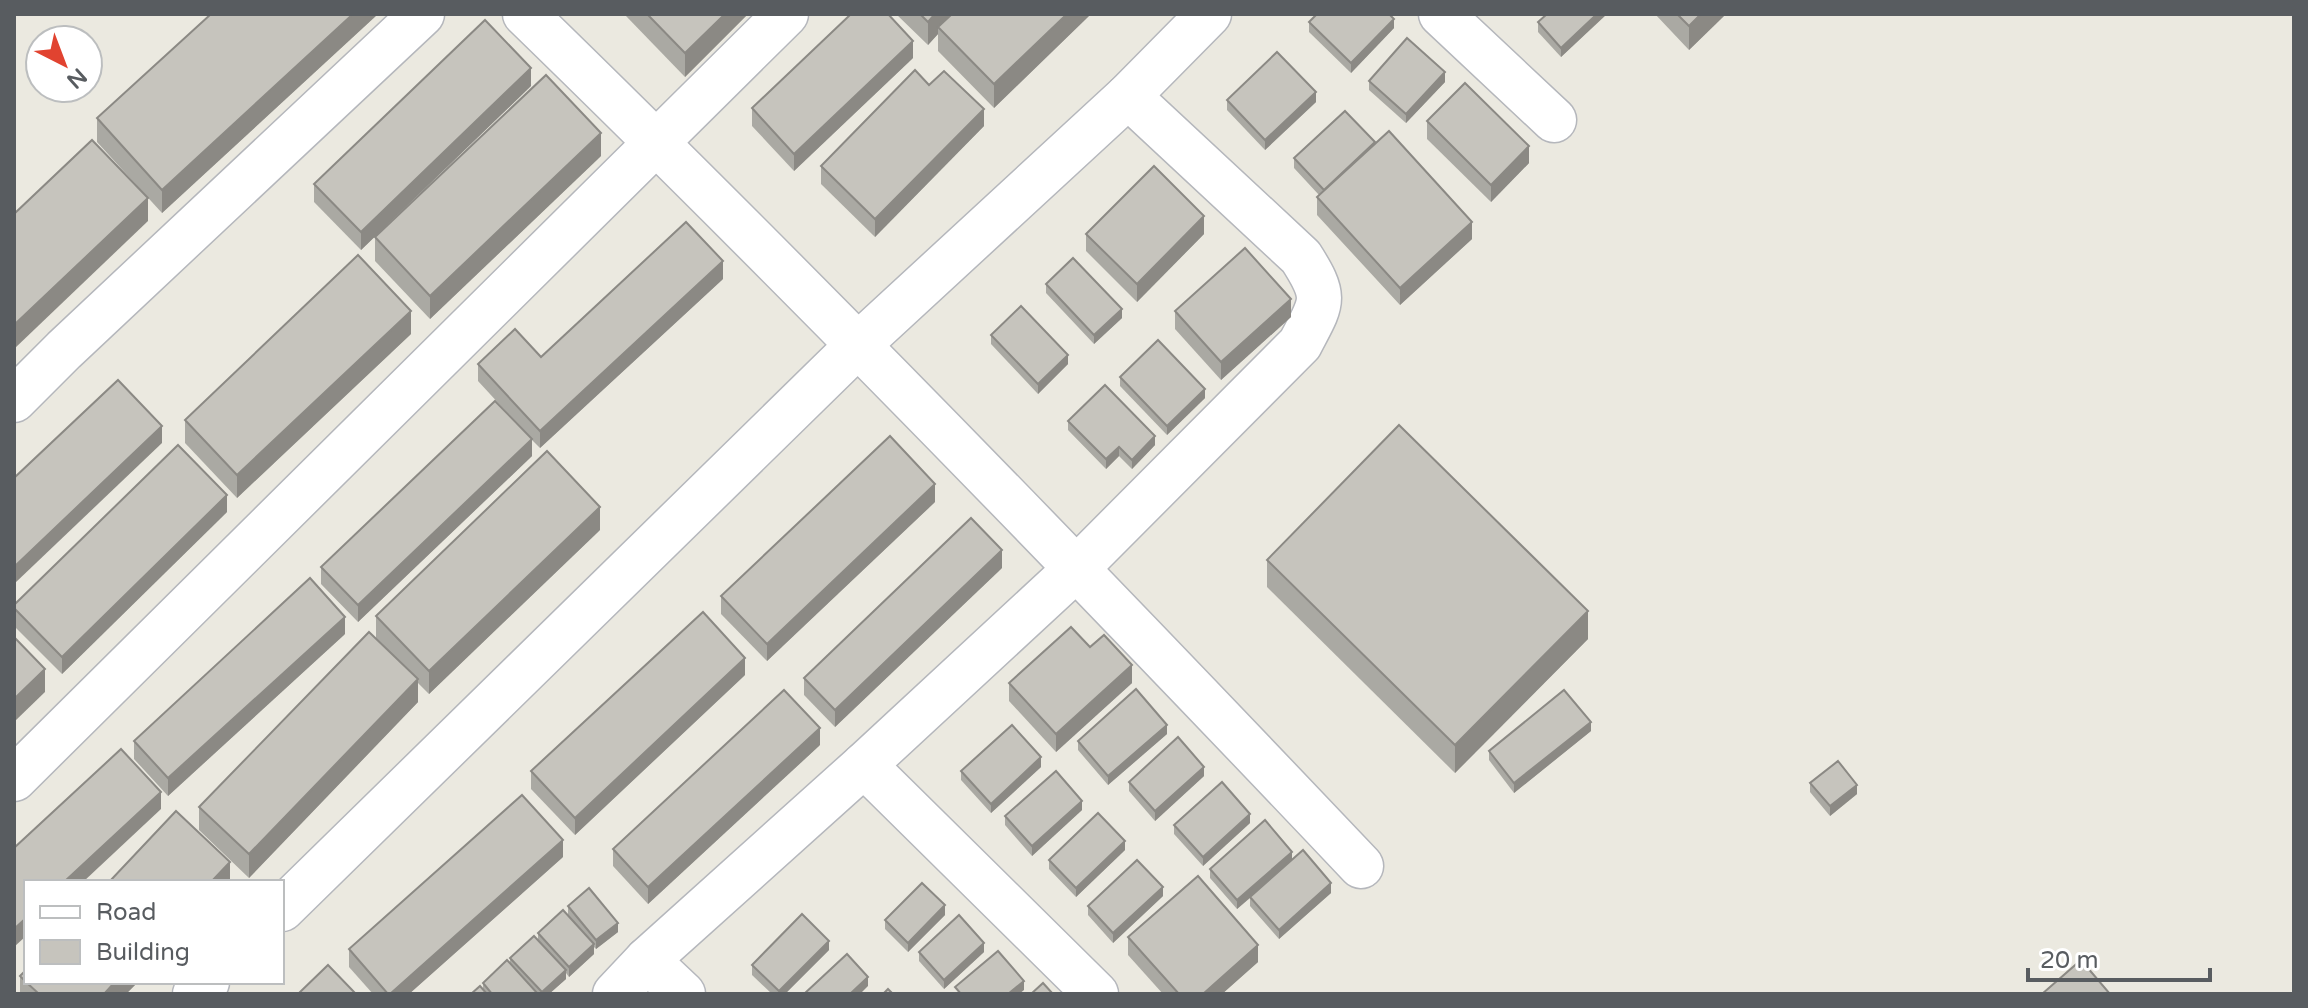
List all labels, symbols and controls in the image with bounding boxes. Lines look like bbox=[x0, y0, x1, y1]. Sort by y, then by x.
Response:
north arrow bbox=[24, 24, 104, 104]
text: N bbox=[61, 63, 92, 94]
legend bbox=[24, 880, 284, 984]
text: Road bbox=[96, 898, 156, 927]
scale bar bbox=[2028, 932, 2210, 982]
text: Building bbox=[96, 938, 190, 967]
text: 20 m bbox=[2040, 946, 2098, 975]

